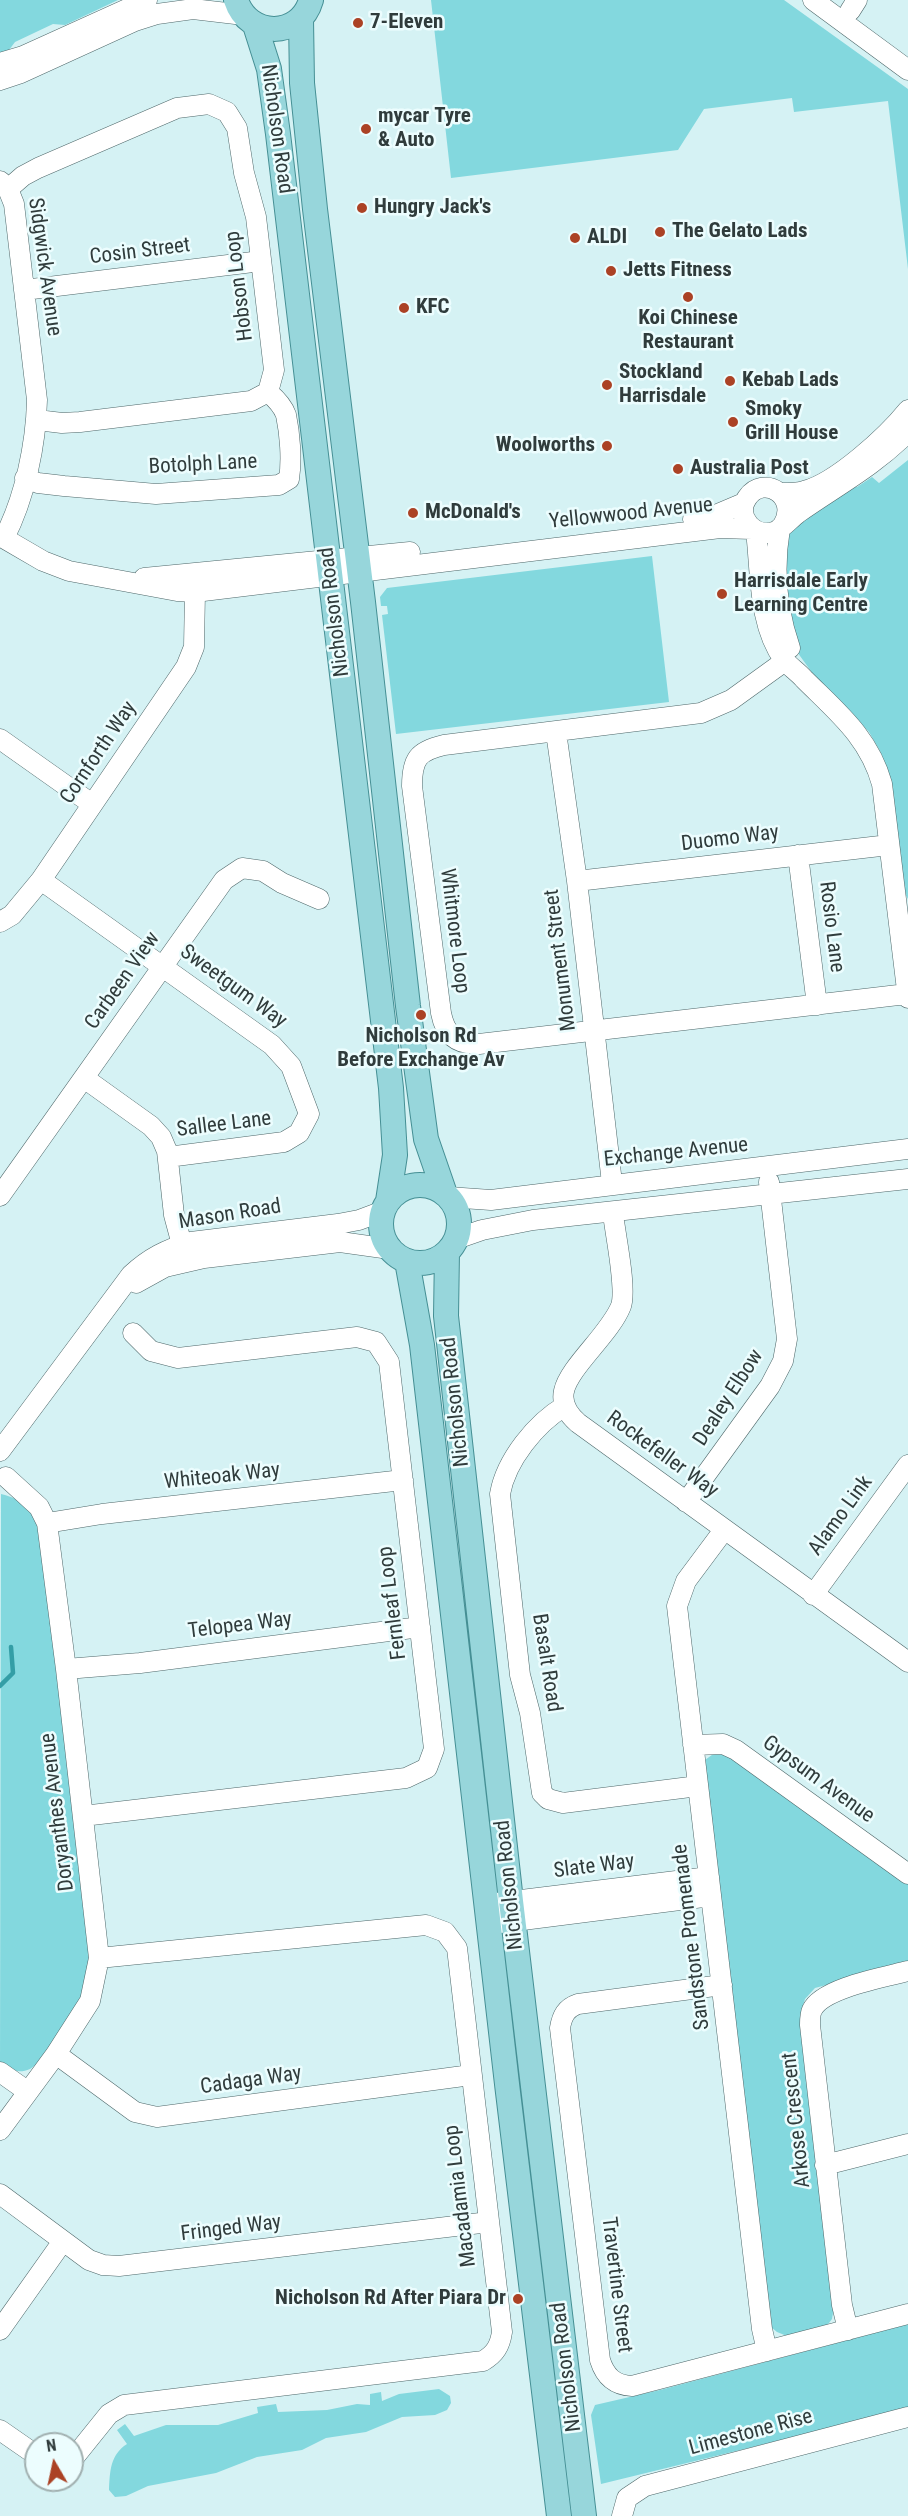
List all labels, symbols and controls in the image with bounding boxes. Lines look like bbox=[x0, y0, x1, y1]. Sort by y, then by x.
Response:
place label: 7-Eleven bbox=[370, 10, 443, 36]
marker: 7-Eleven bbox=[351, 16, 365, 30]
street label: Nicholson Road bbox=[254, 63, 298, 195]
place label: mycar Tyre & Auto bbox=[378, 104, 471, 154]
marker: mycar Tyre & Auto bbox=[359, 122, 373, 136]
place label: Hungry Jack's bbox=[374, 195, 491, 221]
street label: Sidgwick Avenue bbox=[22, 196, 66, 338]
marker: Hungry Jack's bbox=[355, 201, 369, 215]
place label: The Gelato Lads bbox=[672, 219, 807, 245]
place label: ALDI bbox=[587, 225, 627, 251]
marker: The Gelato Lads bbox=[653, 225, 667, 239]
street label: Hobson Loop bbox=[221, 230, 259, 342]
marker: ALDI bbox=[568, 231, 582, 245]
street label: Cosin Street bbox=[88, 233, 192, 271]
place label: Jetts Fitness bbox=[623, 258, 732, 284]
marker: Jetts Fitness bbox=[604, 264, 618, 278]
marker: Koi Chinese Restaurant bbox=[681, 290, 695, 304]
place label: KFC bbox=[416, 295, 450, 321]
marker: KFC bbox=[397, 301, 411, 315]
place label: Koi Chinese Restaurant bbox=[638, 306, 738, 356]
place label: Stockland Harrisdale bbox=[619, 360, 706, 410]
place label: Kebab Lads bbox=[742, 368, 839, 394]
marker: Kebab Lads bbox=[723, 374, 737, 388]
marker: Stockland Harrisdale bbox=[600, 378, 614, 392]
place label: Smoky Grill House bbox=[745, 397, 838, 447]
marker: Smoky Grill House bbox=[726, 415, 740, 429]
place label: Woolworths bbox=[496, 433, 595, 459]
marker: Woolworths bbox=[600, 439, 614, 453]
street label: Botolph Lane bbox=[148, 450, 258, 480]
place label: Australia Post bbox=[690, 456, 809, 482]
marker: Australia Post bbox=[671, 462, 685, 476]
street label: Yellowwood Avenue bbox=[548, 493, 714, 535]
place label: McDonald's bbox=[425, 500, 521, 526]
marker: McDonald's bbox=[406, 506, 420, 520]
street label: Nicholson Road bbox=[315, 546, 355, 678]
place label: Harrisdale Early Learning Centre bbox=[734, 569, 868, 619]
marker: Harrisdale Early Learning Centre bbox=[715, 587, 729, 601]
street label: Cornforth Way bbox=[55, 697, 143, 809]
street label: Duomo Way bbox=[680, 821, 780, 857]
street label: Whitmore Loop bbox=[434, 867, 474, 995]
street label: Rosio Lane bbox=[813, 880, 849, 974]
street label: Monument Street bbox=[540, 888, 582, 1032]
street label: Carbeen View bbox=[80, 927, 166, 1035]
street label: Sweetgum Way bbox=[175, 940, 291, 1034]
marker: Nicholson Rd Before Exchange Av bbox=[414, 1008, 428, 1022]
place label: Nicholson Rd Before Exchange Av bbox=[337, 1024, 505, 1074]
street label: Sallee Lane bbox=[175, 1107, 273, 1143]
street label: Exchange Avenue bbox=[603, 1133, 749, 1173]
street label: Mason Road bbox=[177, 1194, 283, 1236]
street label: Nicholson Road bbox=[437, 1336, 475, 1468]
street label: Dealey Elbow bbox=[689, 1345, 769, 1451]
street label: Rockefeller Way bbox=[601, 1406, 723, 1504]
street label: Whiteoak Way bbox=[163, 1458, 281, 1496]
street label: Alamo Link bbox=[804, 1471, 878, 1561]
street label: Fernleaf Loop bbox=[374, 1545, 412, 1661]
street label: Telopea Way bbox=[187, 1607, 293, 1645]
street label: Basalt Road bbox=[526, 1612, 566, 1714]
street label: Gypsum Avenue bbox=[757, 1731, 879, 1829]
street label: Doryanthes Avenue bbox=[36, 1732, 80, 1892]
street label: Nicholson Road bbox=[491, 1819, 529, 1951]
street label: Sandstone Promenade bbox=[668, 1843, 716, 2031]
street label: Slate Way bbox=[552, 1850, 636, 1884]
street label: Arkose Crescent bbox=[777, 2051, 817, 2189]
street label: Cadaga Way bbox=[199, 2061, 303, 2101]
street label: Macadamia Loop bbox=[440, 2123, 482, 2269]
street label: Fringed Way bbox=[179, 2210, 283, 2248]
street label: Travertine Street bbox=[595, 2216, 637, 2354]
place label: Nicholson Rd After Piara Dr bbox=[275, 2286, 506, 2312]
marker: Nicholson Rd After Piara Dr bbox=[511, 2292, 525, 2306]
street label: Nicholson Road bbox=[547, 2301, 587, 2433]
street label: Limestone Rise bbox=[686, 2404, 816, 2462]
north arrow bbox=[24, 2432, 84, 2492]
text: N bbox=[45, 2436, 58, 2456]

